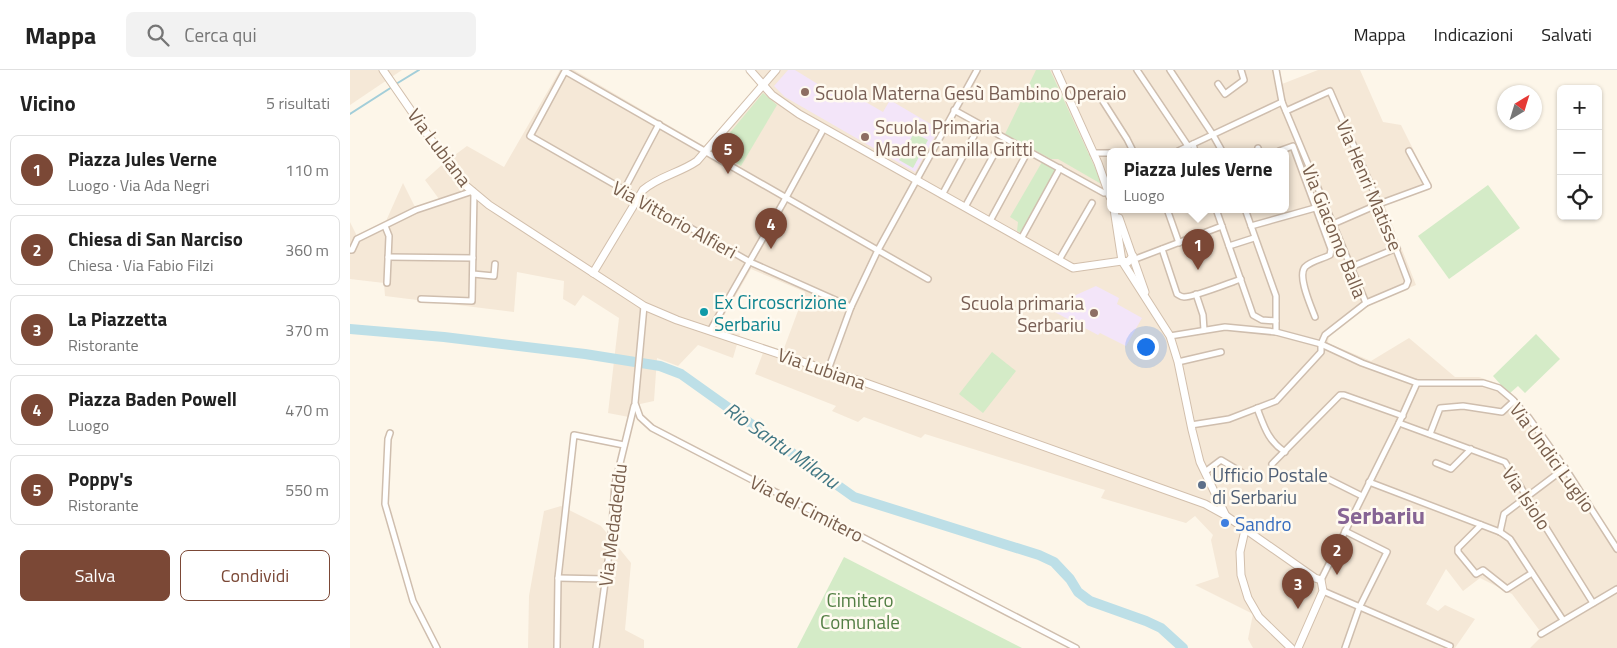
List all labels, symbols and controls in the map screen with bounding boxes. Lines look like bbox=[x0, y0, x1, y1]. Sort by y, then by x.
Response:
search box bbox=[126, 12, 476, 57]
text: Mappa bbox=[25, 17, 96, 53]
text: Cerca qui bbox=[184, 20, 257, 49]
icon: search bbox=[144, 21, 172, 49]
text: Mappa bbox=[1353, 21, 1406, 48]
text: Indicazioni bbox=[1434, 21, 1513, 48]
text: Salvati bbox=[1541, 21, 1592, 48]
place label: Scuola Materna Gesù Bambino Operaio bbox=[815, 78, 1127, 107]
north arrow bbox=[1497, 85, 1542, 130]
map controls bbox=[1557, 85, 1602, 220]
button: + bbox=[1557, 85, 1602, 130]
marker: Scuola Materna Gesù Bambino Operaio bbox=[799, 86, 811, 98]
text: Vicino bbox=[20, 87, 76, 119]
text: 5 risultati bbox=[266, 91, 330, 115]
street label: Via Lubiana bbox=[401, 102, 479, 193]
place label: Scuola Primaria Madre Camilla Gritti bbox=[875, 112, 1033, 163]
street label: Via Henri Matisse bbox=[1329, 115, 1411, 255]
button: − bbox=[1557, 130, 1602, 175]
marker: Scuola Primaria Madre Camilla Gritti bbox=[859, 131, 871, 143]
pin: 5 bbox=[712, 133, 744, 174]
text: Piazza Jules Verne bbox=[68, 144, 217, 173]
popup bbox=[1107, 148, 1289, 213]
text: Piazza Jules Verne bbox=[1123, 154, 1273, 183]
text: 1 bbox=[33, 158, 41, 182]
text: 110 m bbox=[285, 158, 329, 182]
street label: Via Giacomo Balla bbox=[1295, 160, 1375, 303]
text: Luogo · Via Ada Negri bbox=[68, 173, 210, 197]
street label: Via Vittorio Alfieri bbox=[607, 173, 743, 265]
button: locate bbox=[1557, 175, 1602, 220]
text: Luogo bbox=[1123, 183, 1165, 207]
pin: 4 bbox=[755, 208, 787, 249]
text: Chiesa di San Narciso bbox=[68, 224, 243, 253]
pin: 1 bbox=[1182, 229, 1214, 270]
text: 2 bbox=[33, 238, 41, 262]
text: 360 m bbox=[285, 238, 329, 262]
text: Chiesa · Via Fabio Filzi bbox=[68, 253, 213, 277]
place label: Ex Circoscrizione Serbariu bbox=[714, 287, 847, 338]
place label: Scuola primaria Serbariu bbox=[961, 288, 1084, 339]
text: La Piazzetta bbox=[68, 304, 167, 333]
marker: Ex Circoscrizione Serbariu bbox=[698, 306, 710, 318]
marker: Scuola primaria Serbariu bbox=[1088, 307, 1100, 319]
text: 3 bbox=[33, 318, 41, 342]
text: 370 m bbox=[285, 318, 329, 342]
text: Ristorante bbox=[68, 333, 139, 357]
your location bbox=[1133, 334, 1159, 360]
street label: Via Lubiana bbox=[774, 339, 870, 397]
text: Piazza Baden Powell bbox=[68, 384, 237, 413]
water label: Rio Santu Milanu bbox=[718, 394, 847, 497]
street label: Via Undici Luglio bbox=[1503, 396, 1603, 518]
text: 4 bbox=[33, 398, 41, 422]
text: 470 m bbox=[285, 398, 329, 422]
text: Luogo bbox=[68, 413, 109, 437]
place label: Ufficio Postale di Serbariu bbox=[1212, 460, 1328, 511]
street label: Via Isiolo bbox=[1495, 460, 1559, 536]
street label: Via Medadeddu bbox=[590, 462, 634, 588]
text: Poppy's bbox=[68, 464, 133, 493]
street label: Via del Cimitero bbox=[745, 467, 869, 549]
text: 5 bbox=[33, 478, 41, 502]
text: 550 m bbox=[285, 478, 329, 502]
marker: Ufficio Postale di Serbariu bbox=[1196, 479, 1208, 491]
text: Ristorante bbox=[68, 493, 139, 517]
district label: Serbariu bbox=[1337, 497, 1425, 533]
place label: Sandro bbox=[1235, 509, 1292, 538]
marker: Sandro bbox=[1219, 517, 1231, 529]
pin: 2 bbox=[1321, 534, 1353, 575]
button: Salva bbox=[20, 550, 170, 601]
button: Condividi bbox=[180, 550, 330, 601]
pin: 3 bbox=[1282, 568, 1314, 609]
park label: Cimitero Comunale bbox=[820, 585, 900, 636]

